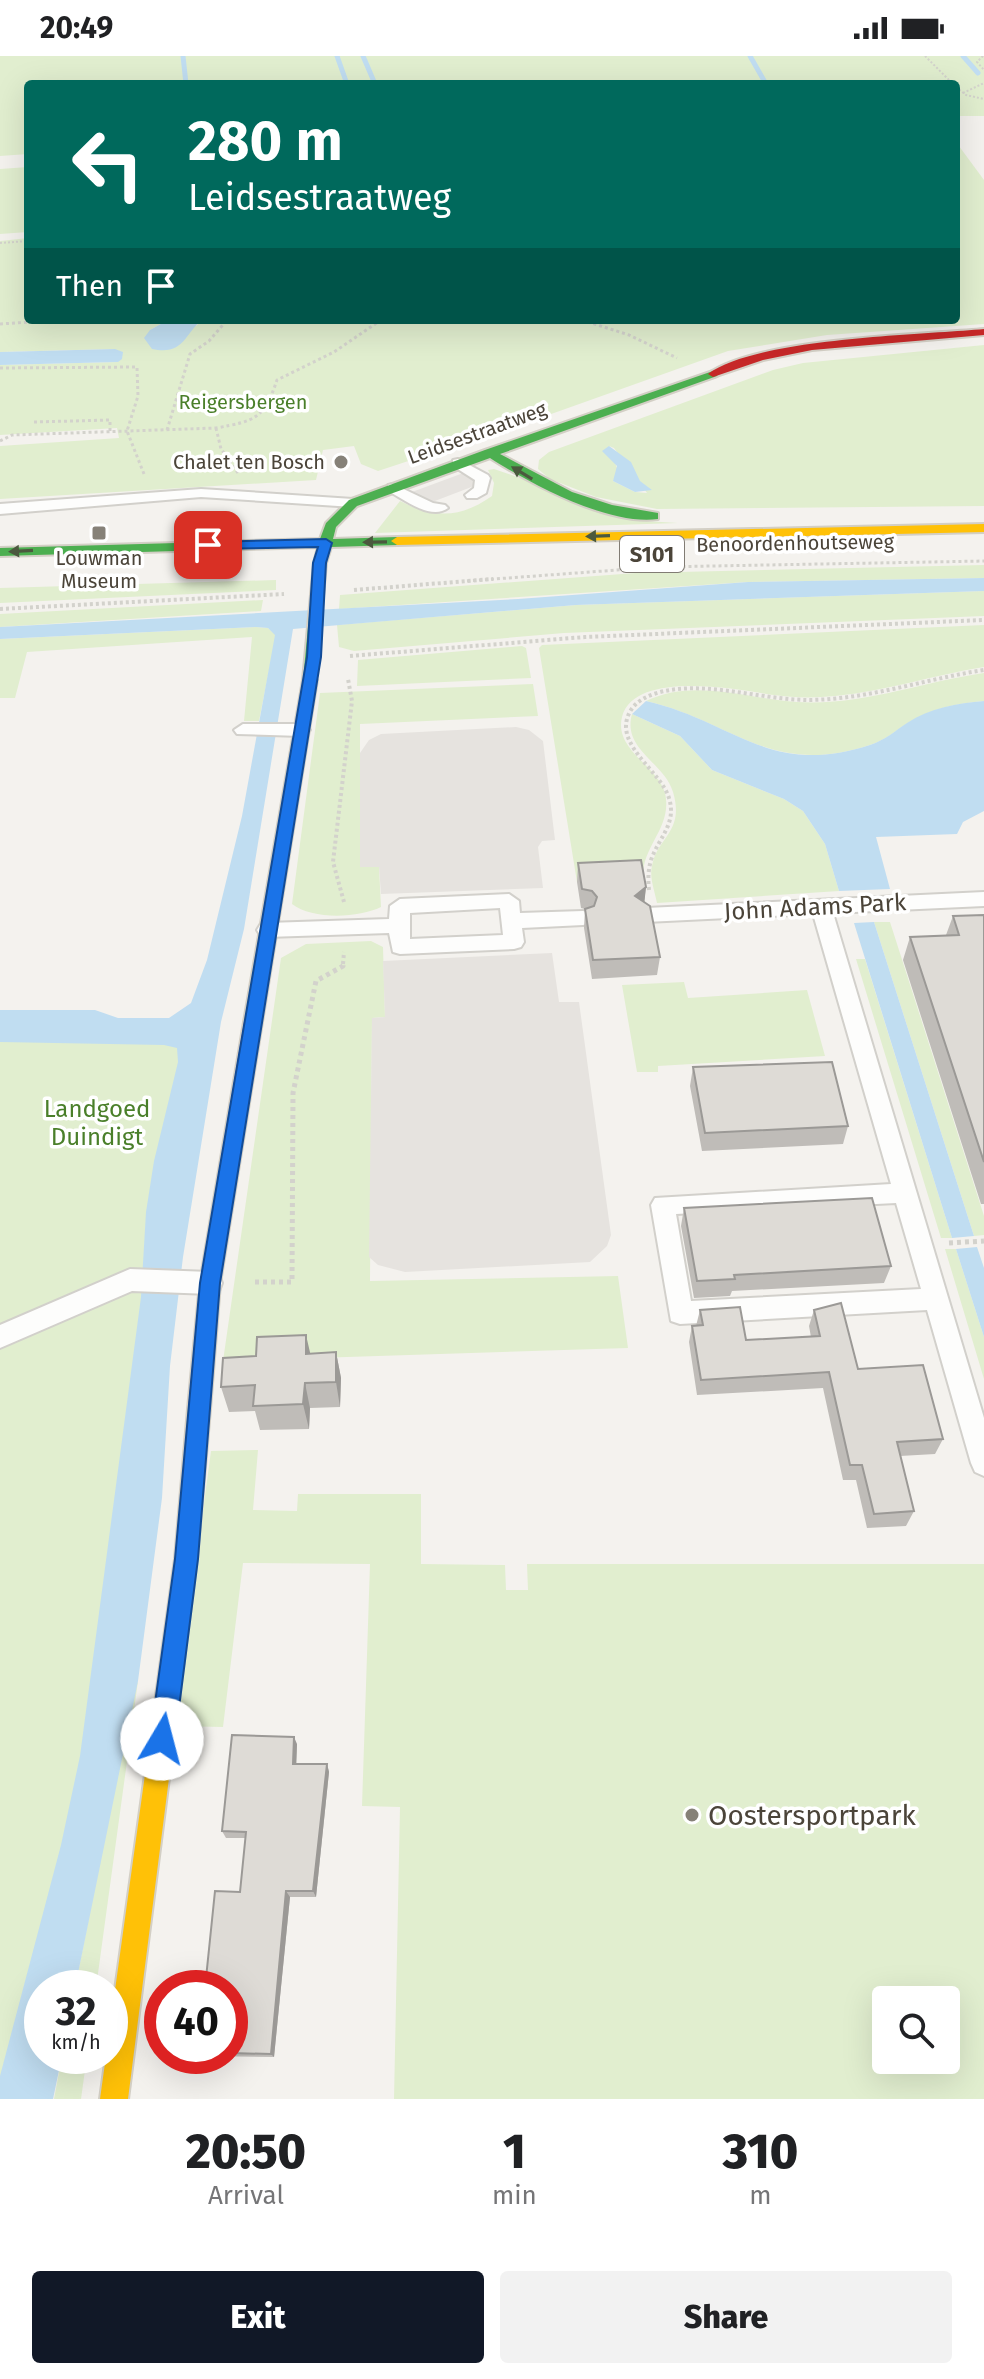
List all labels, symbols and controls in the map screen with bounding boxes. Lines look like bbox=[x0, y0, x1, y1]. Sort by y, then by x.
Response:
text: 20:49 bbox=[40, 10, 113, 46]
text: 280 m bbox=[188, 108, 343, 175]
icon: left bbox=[56, 112, 160, 216]
text: Leidsestraatweg bbox=[188, 176, 451, 220]
icon: arrive bbox=[139, 264, 183, 308]
text: Then bbox=[56, 268, 123, 304]
park label: Reigersbergen bbox=[179, 390, 307, 414]
street label: Leidsestraatweg bbox=[404, 397, 550, 469]
place label: Chalet ten Bosch bbox=[173, 450, 325, 474]
marker: Chalet ten Bosch bbox=[332, 453, 350, 471]
one-way arrow bbox=[511, 467, 533, 481]
pin bbox=[174, 511, 242, 579]
icon: arrive bbox=[186, 523, 230, 567]
marker: Louwman Museum bbox=[90, 524, 108, 542]
one-way arrow bbox=[585, 529, 610, 542]
street label: Benoordenhoutseweg bbox=[696, 529, 895, 557]
one-way arrow bbox=[362, 536, 387, 549]
road number: S101 bbox=[620, 536, 684, 572]
one-way arrow bbox=[8, 545, 33, 558]
place label: Louwman Museum bbox=[56, 546, 142, 593]
street label: John Adams Park bbox=[723, 888, 907, 926]
park label: Landgoed Duindigt bbox=[44, 1095, 150, 1151]
position arrow bbox=[120, 1697, 204, 1781]
place label: Oostersportpark bbox=[708, 1799, 917, 1832]
marker: Oostersportpark bbox=[683, 1806, 701, 1824]
speed limit sign: 40 bbox=[144, 1970, 248, 2074]
map controls bbox=[872, 1986, 960, 2074]
button: search bbox=[872, 1986, 960, 2074]
text: 32 bbox=[55, 1988, 97, 2036]
text: km/h bbox=[51, 2030, 101, 2054]
text: 20:50 bbox=[186, 2123, 306, 2181]
text: 1 bbox=[503, 2123, 526, 2181]
text: 310 bbox=[723, 2123, 798, 2181]
text: Arrival bbox=[208, 2180, 284, 2211]
text: min bbox=[492, 2180, 537, 2211]
text: m bbox=[749, 2180, 772, 2211]
button: Exit bbox=[32, 2271, 484, 2363]
button: Share bbox=[500, 2271, 952, 2363]

